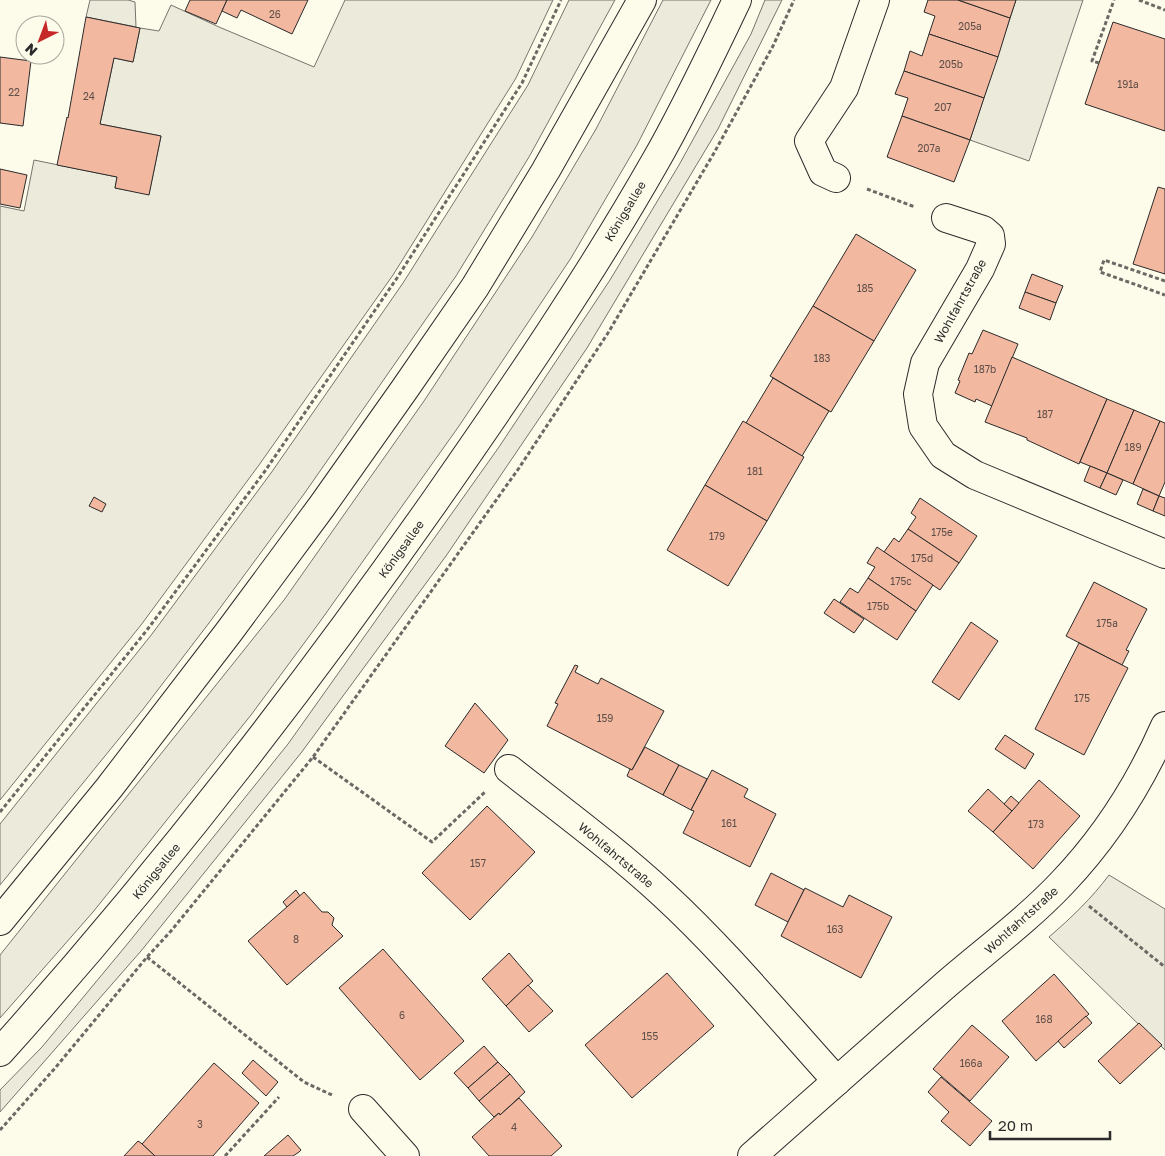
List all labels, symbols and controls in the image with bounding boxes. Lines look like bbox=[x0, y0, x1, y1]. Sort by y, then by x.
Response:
house number: 26 bbox=[269, 8, 281, 20]
north arrow bbox=[15, 15, 65, 65]
house number: 205a bbox=[958, 20, 982, 32]
text: N bbox=[21, 40, 41, 60]
house number: 205b bbox=[939, 58, 963, 70]
house number: 191a bbox=[1117, 78, 1139, 90]
house number: 22 bbox=[8, 86, 20, 98]
house number: 24 bbox=[83, 90, 95, 102]
house number: 207 bbox=[934, 101, 952, 113]
house number: 207a bbox=[918, 142, 940, 154]
street label: Königsallee bbox=[601, 178, 649, 244]
street label: Wohlfahrtstraße bbox=[931, 256, 989, 346]
house number: 185 bbox=[857, 282, 874, 294]
house number: 183 bbox=[814, 352, 831, 364]
house number: 187b bbox=[974, 363, 996, 375]
house number: 187 bbox=[1037, 408, 1053, 420]
house number: 189 bbox=[1125, 441, 1142, 453]
house number: 181 bbox=[747, 465, 763, 477]
street label: Königsallee bbox=[375, 517, 427, 581]
house number: 175e bbox=[931, 526, 953, 538]
house number: 179 bbox=[709, 530, 725, 542]
house number: 175d bbox=[911, 552, 933, 564]
house number: 175c bbox=[890, 575, 912, 587]
house number: 175b bbox=[867, 600, 889, 612]
house number: 175a bbox=[1096, 617, 1118, 629]
house number: 175 bbox=[1074, 692, 1090, 704]
house number: 159 bbox=[597, 712, 613, 724]
house number: 161 bbox=[721, 817, 737, 829]
house number: 173 bbox=[1028, 818, 1044, 830]
street label: Wohlfahrtstraße bbox=[575, 819, 657, 891]
street label: Königsallee bbox=[129, 840, 183, 902]
house number: 157 bbox=[470, 857, 486, 869]
street label: Wohlfahrtstraße bbox=[981, 883, 1061, 957]
house number: 163 bbox=[827, 923, 844, 935]
house number: 8 bbox=[293, 933, 299, 945]
house number: 6 bbox=[399, 1009, 405, 1021]
house number: 168 bbox=[1036, 1013, 1053, 1025]
house number: 155 bbox=[642, 1030, 658, 1042]
house number: 166a bbox=[960, 1057, 982, 1069]
scale bar bbox=[990, 1108, 1110, 1140]
text: 20 m bbox=[998, 1116, 1033, 1134]
house number: 3 bbox=[197, 1118, 203, 1130]
house number: 4 bbox=[511, 1121, 517, 1133]

